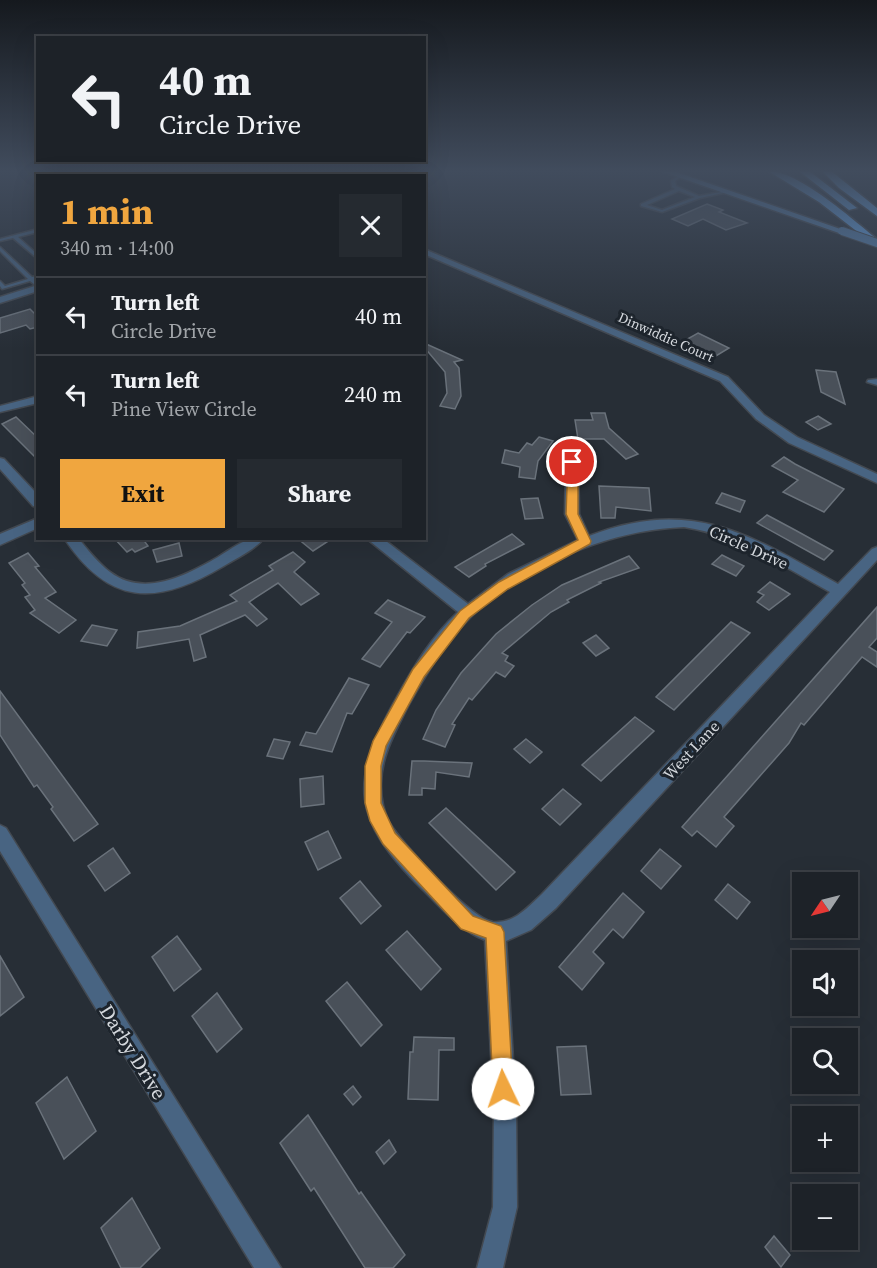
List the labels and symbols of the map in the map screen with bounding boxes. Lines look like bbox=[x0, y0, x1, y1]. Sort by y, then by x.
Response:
street label: Dinwiddie Court bbox=[615, 307, 717, 367]
pin bbox=[546, 436, 597, 487]
street label: Circle Drive bbox=[706, 520, 792, 574]
street label: West Lane bbox=[658, 716, 724, 784]
north arrow bbox=[792, 872, 858, 938]
street label: Darby Drive bbox=[93, 999, 173, 1105]
position arrow bbox=[471, 1057, 535, 1121]

